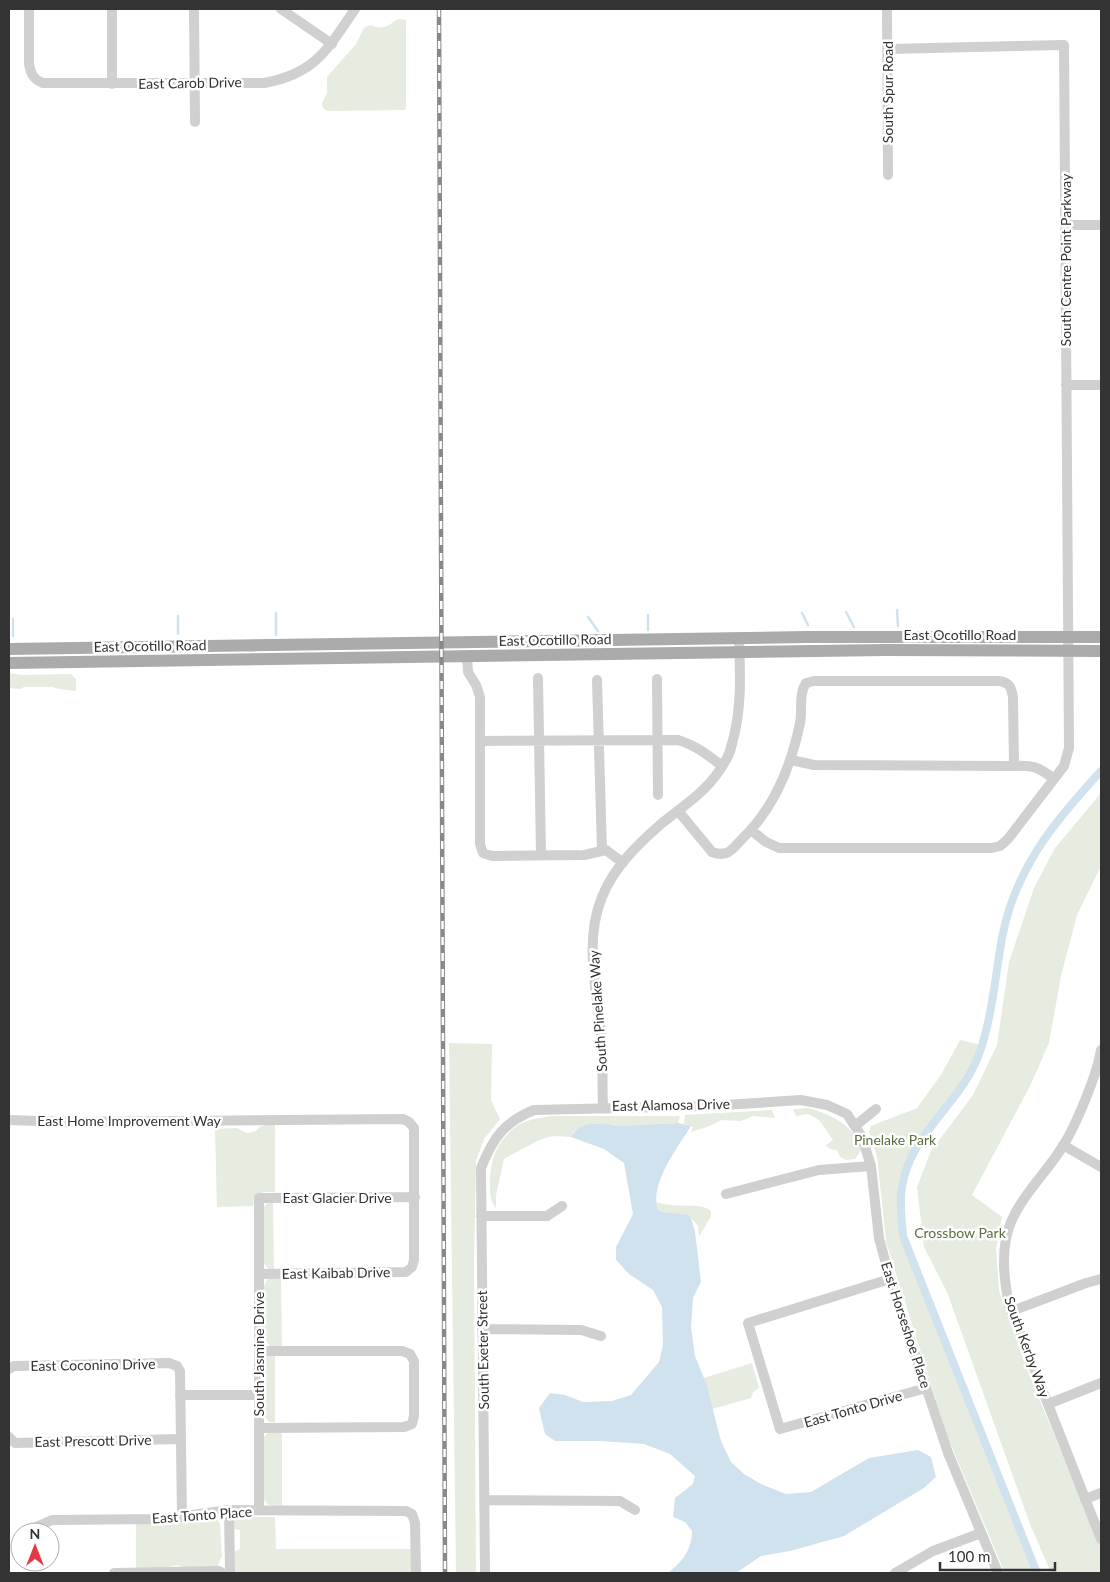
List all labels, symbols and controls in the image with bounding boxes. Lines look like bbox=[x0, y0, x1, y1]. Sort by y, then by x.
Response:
street label: South Spur Road bbox=[879, 41, 896, 143]
street label: East Carob Drive bbox=[138, 73, 242, 92]
street label: South Centre Point Parkway bbox=[1057, 173, 1074, 346]
street label: East Ocotillo Road bbox=[904, 626, 1016, 643]
street label: East Ocotillo Road bbox=[498, 630, 612, 649]
street label: East Ocotillo Road bbox=[93, 636, 207, 655]
street label: South Pinelake Way bbox=[585, 949, 610, 1073]
street label: East Alamosa Drive bbox=[612, 1095, 730, 1114]
street label: East Home Improvement Way bbox=[37, 1112, 221, 1129]
park label: Pinelake Park bbox=[854, 1131, 937, 1148]
street label: East Glacier Drive bbox=[282, 1189, 392, 1206]
park label: Crossbow Park bbox=[914, 1224, 1007, 1241]
street label: East Horseshoe Place bbox=[878, 1259, 935, 1390]
street label: East Kaibab Drive bbox=[281, 1263, 391, 1282]
street label: South Exeter Street bbox=[473, 1290, 492, 1410]
street label: South Jasmine Drive bbox=[250, 1292, 267, 1417]
street label: South Kerby Way bbox=[1001, 1294, 1054, 1401]
street label: East Coconino Drive bbox=[30, 1355, 156, 1374]
street label: East Tonto Drive bbox=[802, 1386, 904, 1431]
street label: East Prescott Drive bbox=[34, 1431, 152, 1450]
street label: East Tonto Place bbox=[151, 1503, 253, 1526]
north arrow bbox=[10, 1522, 60, 1572]
text: N bbox=[30, 1525, 40, 1542]
scale bar bbox=[940, 1540, 1055, 1572]
text: 100 m bbox=[948, 1547, 990, 1565]

